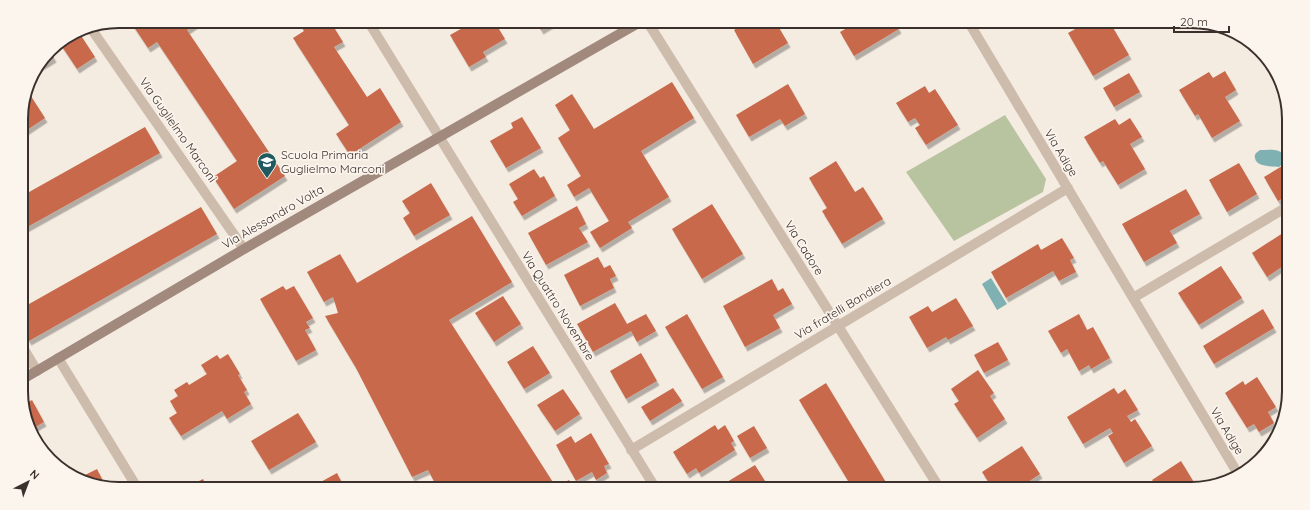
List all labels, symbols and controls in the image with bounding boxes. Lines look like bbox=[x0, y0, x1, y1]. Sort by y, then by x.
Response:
scale bar bbox=[1174, 8, 1229, 34]
text: 20 m bbox=[1180, 14, 1208, 29]
street label: Via Guglielmo Marconi bbox=[137, 74, 220, 185]
street label: Via Adige bbox=[1041, 126, 1082, 179]
place label: Scuola Primaria Guglielmo Marconi bbox=[281, 147, 384, 176]
school or university icon: Scuola Primaria Guglielmo Marconi bbox=[256, 151, 278, 179]
street label: Via Alessandro Volta bbox=[219, 181, 326, 252]
street label: Via Cadore bbox=[782, 218, 827, 278]
street label: Via Quattro Novembre bbox=[519, 248, 598, 363]
street label: Via fratelli Bandiera bbox=[792, 273, 894, 342]
street label: Via Adige bbox=[1207, 404, 1248, 457]
north arrow bbox=[8, 462, 48, 502]
text: N bbox=[27, 467, 42, 482]

